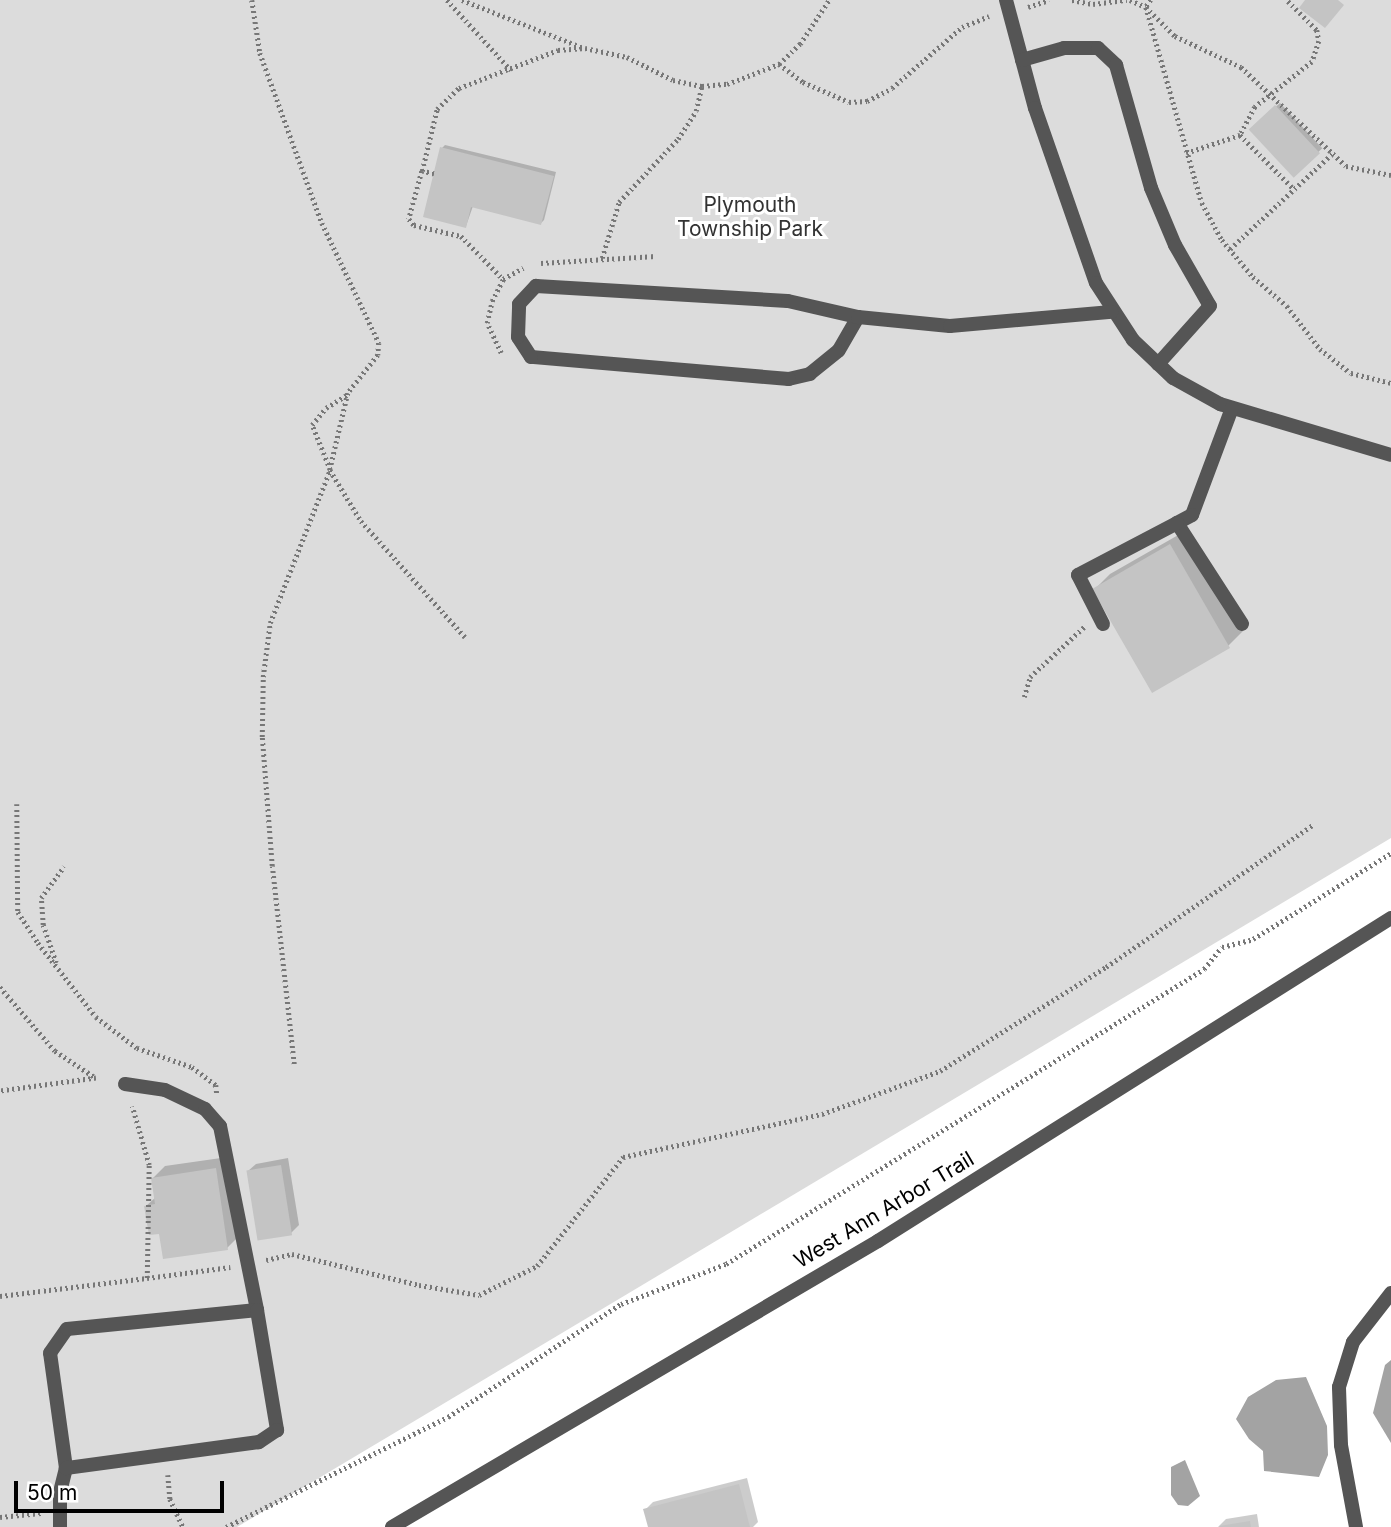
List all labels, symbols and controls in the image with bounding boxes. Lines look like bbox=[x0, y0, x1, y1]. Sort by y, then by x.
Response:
park label: Plymouth Township Park bbox=[677, 192, 823, 242]
street label: West Ann Arbor Trail bbox=[790, 1146, 978, 1274]
scale bar bbox=[18, 1468, 228, 1512]
text: 50 m bbox=[27, 1480, 77, 1505]

